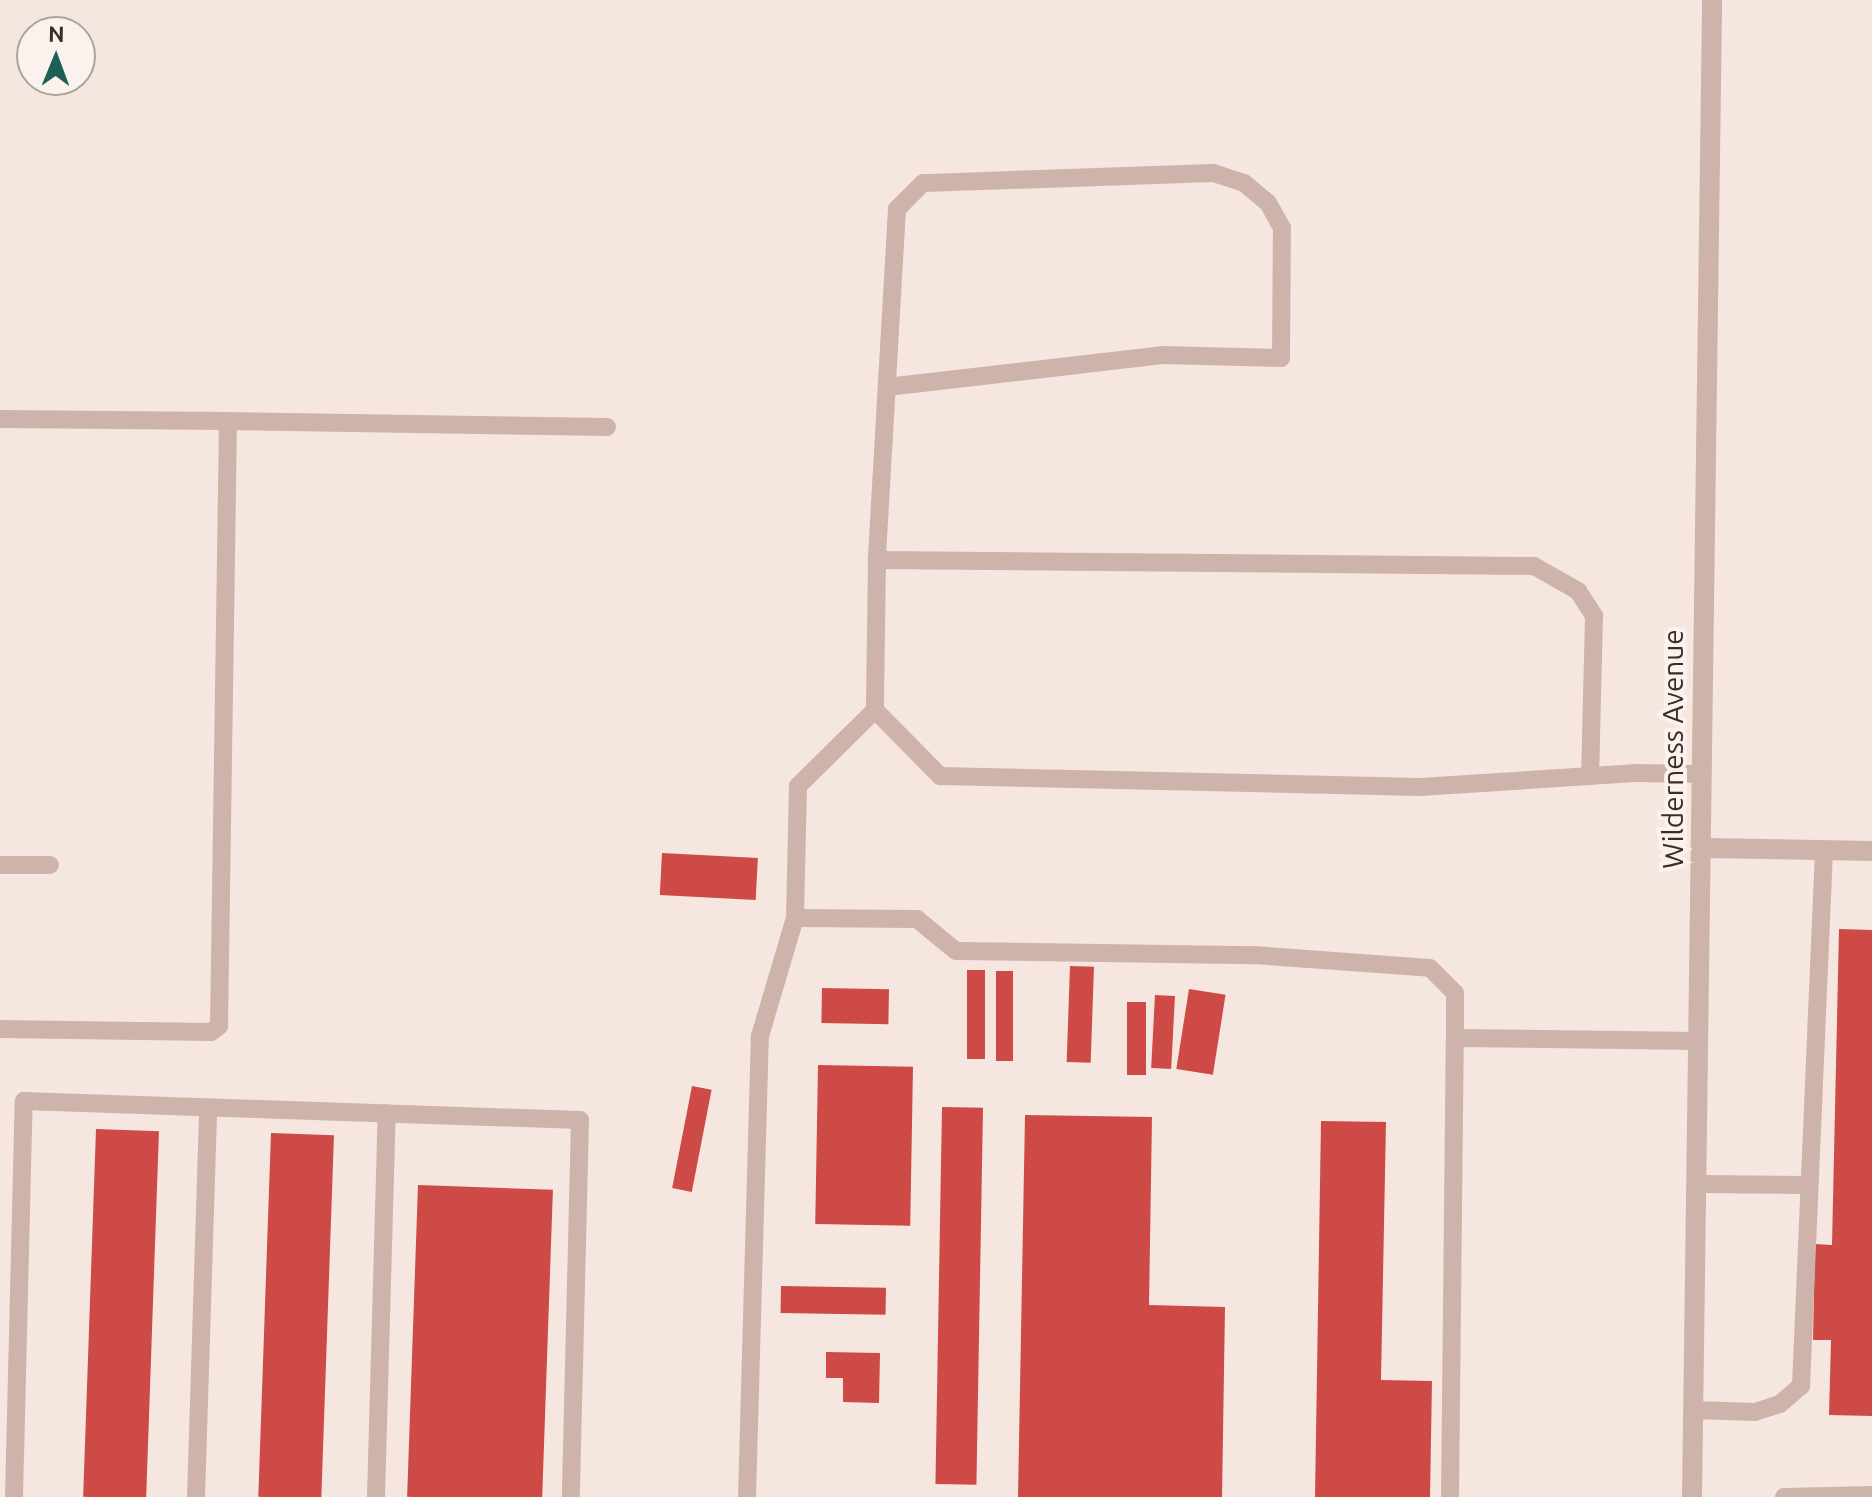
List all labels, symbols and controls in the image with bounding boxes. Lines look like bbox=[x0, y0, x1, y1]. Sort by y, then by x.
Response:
north arrow bbox=[16, 16, 96, 96]
text: N bbox=[48, 21, 65, 46]
street label: Wilderness Avenue bbox=[1656, 629, 1690, 869]

